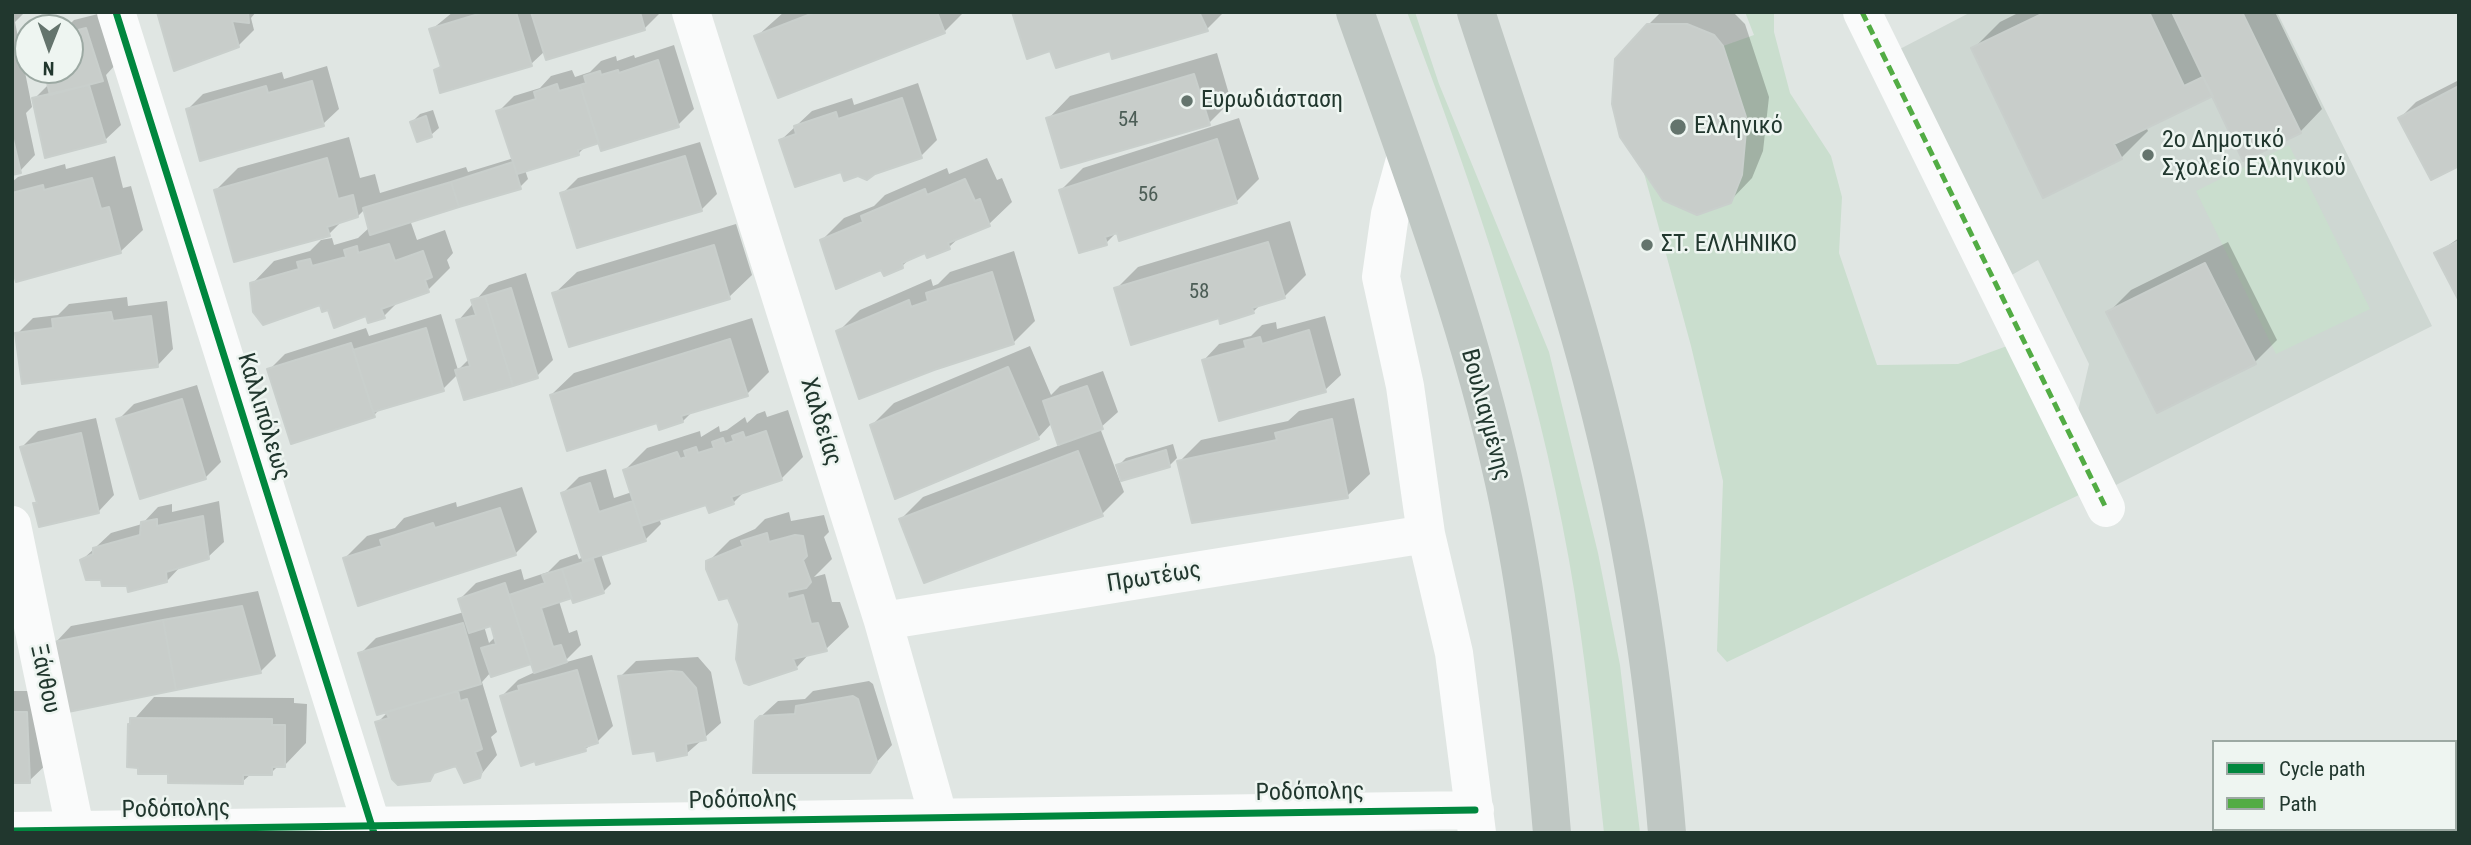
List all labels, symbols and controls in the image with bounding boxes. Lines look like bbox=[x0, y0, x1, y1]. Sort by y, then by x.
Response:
north arrow bbox=[14, 14, 84, 84]
text: N bbox=[43, 57, 55, 80]
place label: Ευρωδιάσταση bbox=[1201, 87, 1343, 115]
marker: Ευρωδιάσταση bbox=[1179, 93, 1195, 109]
house number: 54 bbox=[1118, 108, 1138, 134]
place label: Ελληνικό bbox=[1694, 113, 1783, 141]
marker: Ελληνικό bbox=[1668, 117, 1688, 137]
place label: 2ο Δημοτικό Σχολείο Ελληνικού bbox=[2162, 127, 2346, 183]
marker: 2ο Δημοτικό Σχολείο Ελληνικού bbox=[2140, 147, 2156, 163]
house number: 56 bbox=[1138, 183, 1158, 209]
place label: ΣΤ. ΕΛΛΗΝΙΚΟ bbox=[1661, 231, 1797, 259]
marker: ΣΤ. ΕΛΛΗΝΙΚΟ bbox=[1639, 237, 1655, 253]
house number: 58 bbox=[1189, 280, 1209, 306]
street label: Βουλιαγμένης bbox=[1454, 346, 1516, 484]
street label: Καλλιπόλεως bbox=[230, 350, 296, 484]
street label: Χαλδείας bbox=[793, 375, 847, 469]
street label: Πρωτέως bbox=[1105, 556, 1203, 600]
street label: Ξάνθου bbox=[23, 642, 65, 716]
legend bbox=[2212, 740, 2457, 831]
text: Cycle path bbox=[2279, 757, 2365, 781]
street label: Ροδόπολης bbox=[1255, 778, 1365, 808]
street label: Ροδόπολης bbox=[688, 786, 798, 816]
text: Path bbox=[2279, 792, 2317, 816]
street label: Ροδόπολης bbox=[121, 795, 231, 825]

